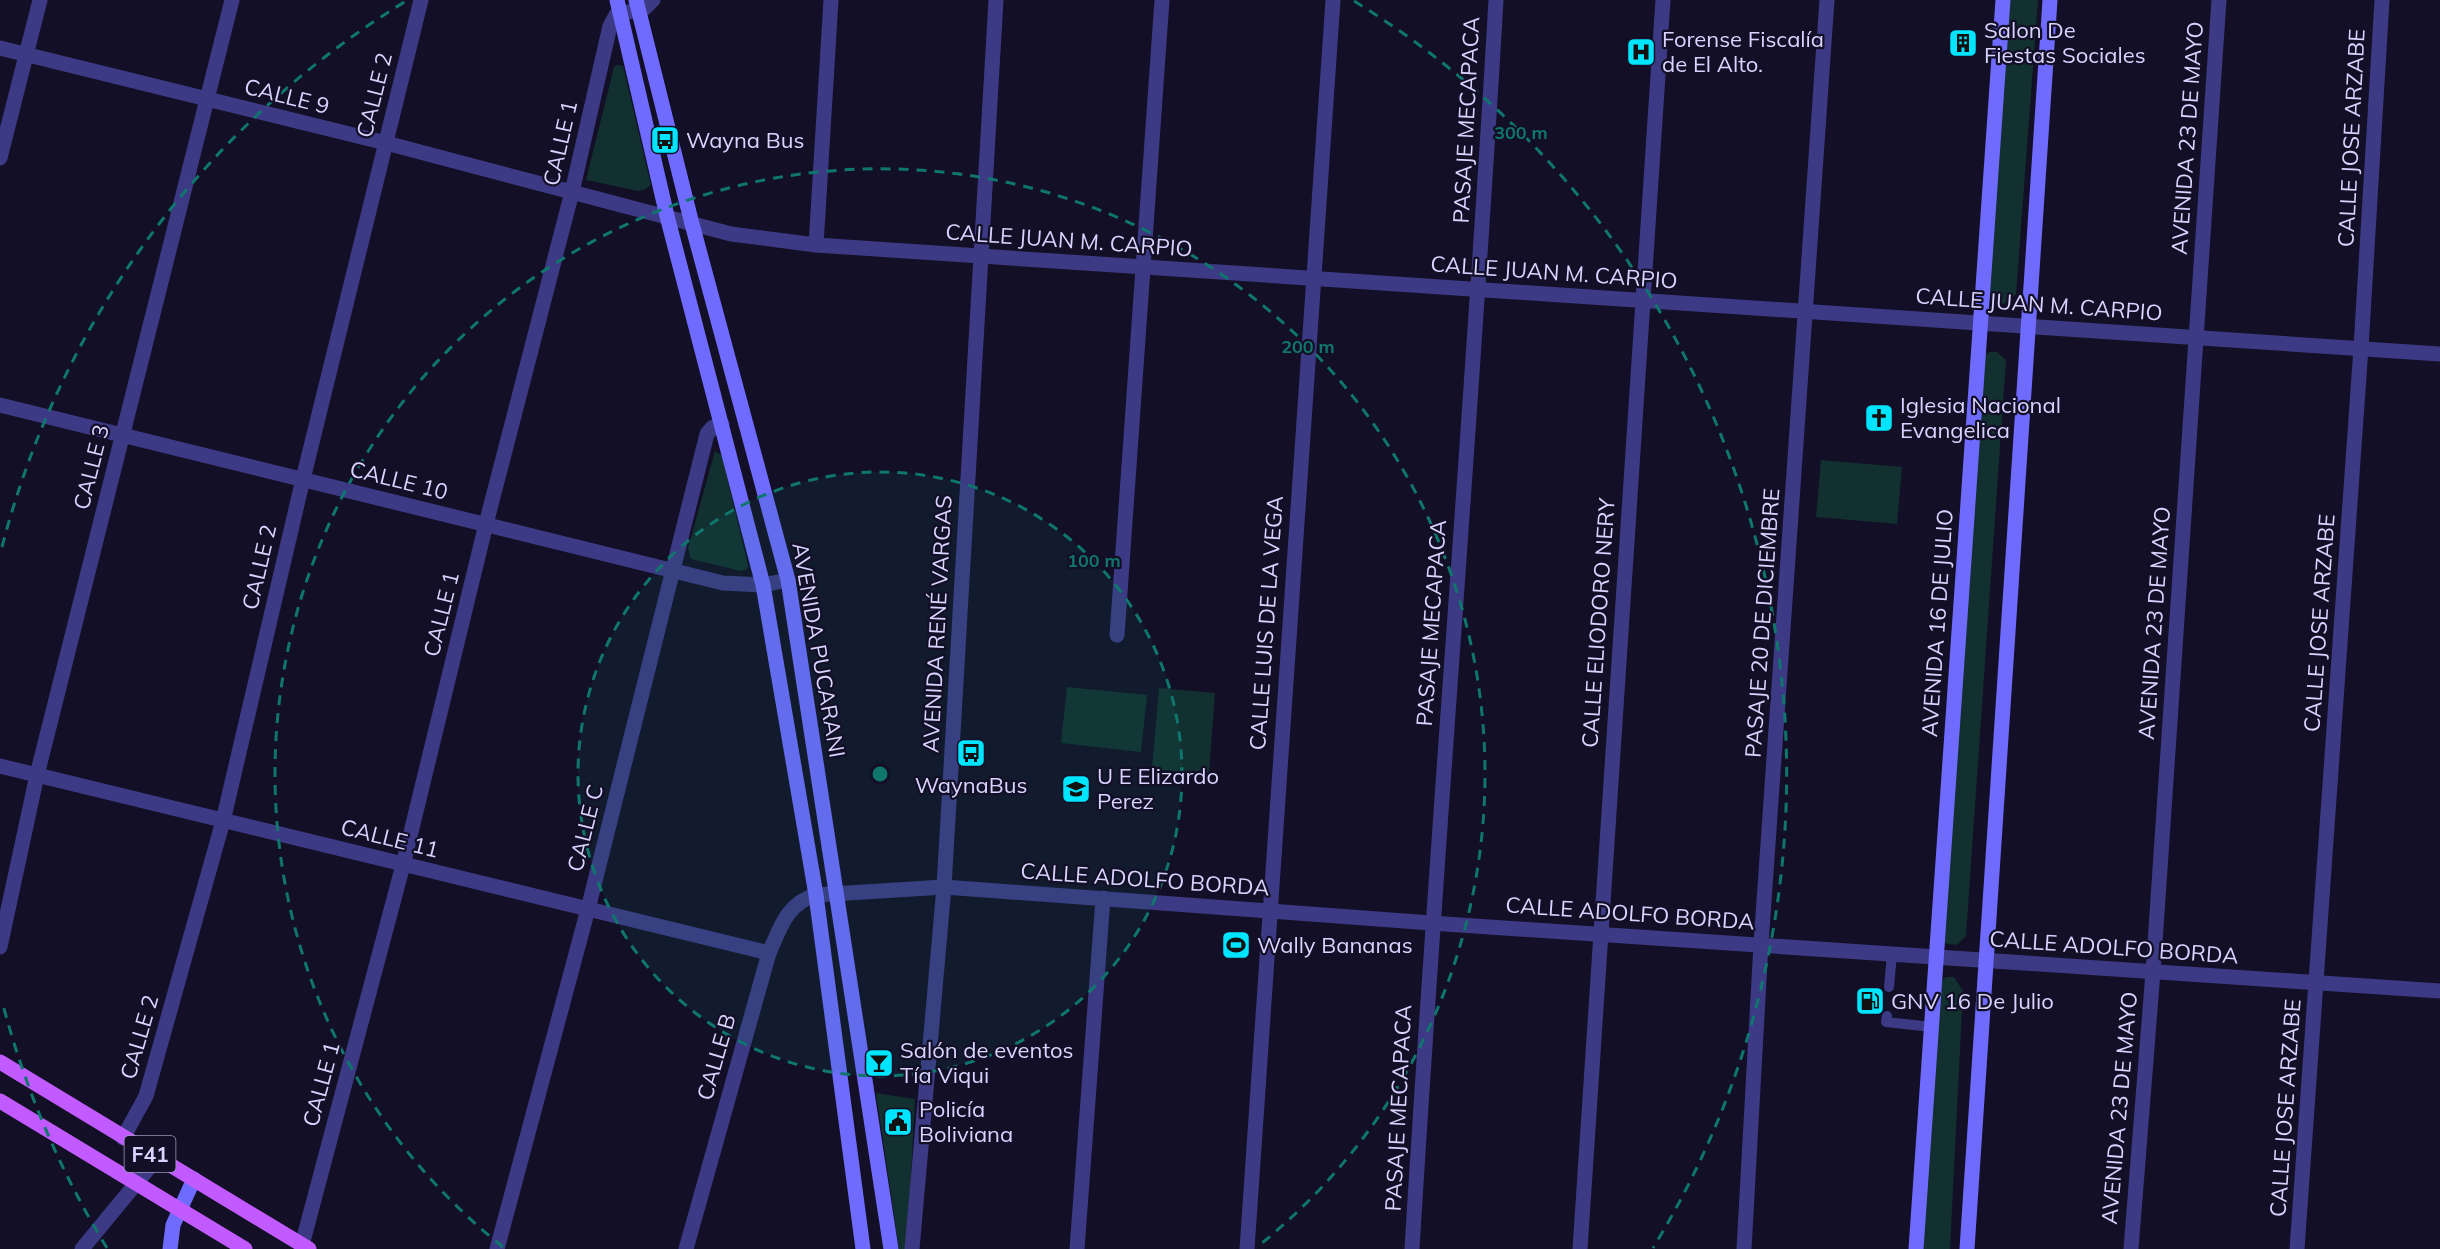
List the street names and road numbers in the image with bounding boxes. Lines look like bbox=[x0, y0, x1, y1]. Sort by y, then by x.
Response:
street label: PASAJE MECAPACA bbox=[1447, 16, 1485, 224]
street label: AVENIDA 23 DE MAYO bbox=[2165, 20, 2209, 256]
street label: CALLE JOSE ARZABE bbox=[2331, 28, 2371, 248]
street label: CALLE 2 bbox=[350, 50, 398, 140]
street label: CALLE 9 bbox=[242, 72, 332, 120]
street label: CALLE 1 bbox=[537, 98, 583, 188]
street label: CALLE JUAN M. CARPIO bbox=[944, 217, 1194, 263]
street label: CALLE JUAN M. CARPIO bbox=[1429, 249, 1679, 295]
street label: CALLE JUAN M. CARPIO bbox=[1914, 281, 2164, 327]
street label: CALLE 3 bbox=[67, 422, 115, 512]
street label: CALLE 10 bbox=[347, 454, 451, 506]
street label: PASAJE 20 DE DICIEMBRE bbox=[1739, 487, 1785, 759]
street label: AVENIDA RENÉ VARGAS bbox=[916, 494, 958, 754]
street label: CALLE LUIS DE LA VEGA bbox=[1243, 495, 1289, 751]
street label: CALLE ELIODORO NERY bbox=[1575, 497, 1621, 749]
street label: AVENIDA 23 DE MAYO bbox=[2132, 505, 2176, 741]
street label: AVENIDA 16 DE JULIO bbox=[1915, 508, 1959, 738]
street label: CALLE JOSE ARZABE bbox=[2297, 513, 2341, 733]
street label: PASAJE MECAPACA bbox=[1410, 519, 1452, 727]
street label: CALLE 2 bbox=[236, 522, 282, 612]
street label: AVENIDA PUCARANI bbox=[786, 540, 852, 760]
street label: CALLE 1 bbox=[417, 569, 465, 659]
street label: CALLE C bbox=[561, 782, 609, 874]
street label: CALLE 11 bbox=[338, 812, 442, 864]
street label: CALLE ADOLFO BORDA bbox=[1020, 856, 1270, 902]
street label: CALLE ADOLFO BORDA bbox=[1505, 890, 1755, 936]
street label: CALLE ADOLFO BORDA bbox=[1989, 924, 2239, 970]
street label: AVENIDA 23 DE MAYO bbox=[2095, 990, 2143, 1226]
street label: CALLE 2 bbox=[114, 991, 164, 1083]
street label: CALLE JOSE ARZABE bbox=[2263, 998, 2307, 1218]
street label: PASAJE MECAPACA bbox=[1379, 1004, 1417, 1212]
street label: CALLE B bbox=[690, 1011, 742, 1103]
street label: CALLE 1 bbox=[296, 1039, 346, 1129]
road number: F41 bbox=[124, 1136, 176, 1172]

